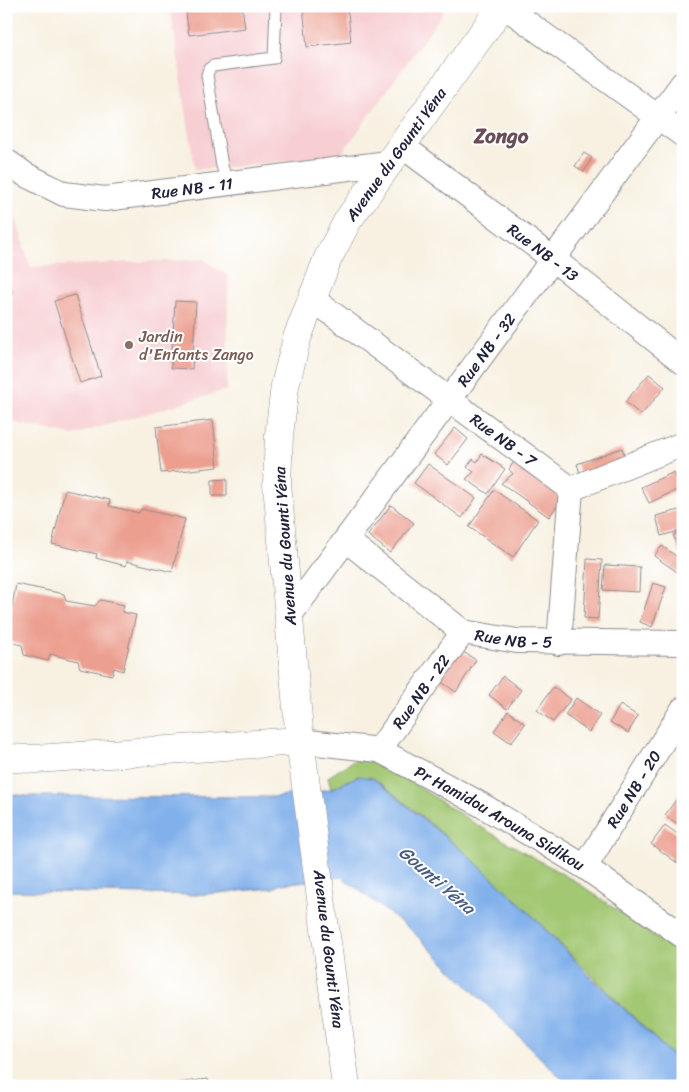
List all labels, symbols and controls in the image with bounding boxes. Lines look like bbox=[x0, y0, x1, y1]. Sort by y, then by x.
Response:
street label: Avenue du Gounti Yéna bbox=[337, 80, 454, 228]
district label: Zongo bbox=[473, 117, 529, 155]
street label: Rue NB - 11 bbox=[150, 168, 235, 207]
street label: Rue NB - 13 bbox=[501, 215, 586, 289]
street label: Rue NB - 32 bbox=[449, 306, 523, 393]
place label: Jardin d'Enfants Zango bbox=[138, 322, 254, 369]
marker: Jardin d'Enfants Zango bbox=[123, 339, 135, 351]
street label: Rue NB - 7 bbox=[464, 405, 544, 475]
street label: Avenue du Gounti Yéna bbox=[265, 465, 305, 627]
street label: Rue NB - 5 bbox=[473, 620, 553, 656]
street label: Rue NB - 22 bbox=[384, 648, 458, 735]
street label: Rue NB - 20 bbox=[598, 744, 669, 834]
street label: Pr Hamidou Arouna Sidikou bbox=[409, 757, 591, 879]
water label: Gounti Yéna bbox=[391, 837, 484, 924]
street label: Avenue du Gounti Yéna bbox=[305, 867, 353, 1031]

